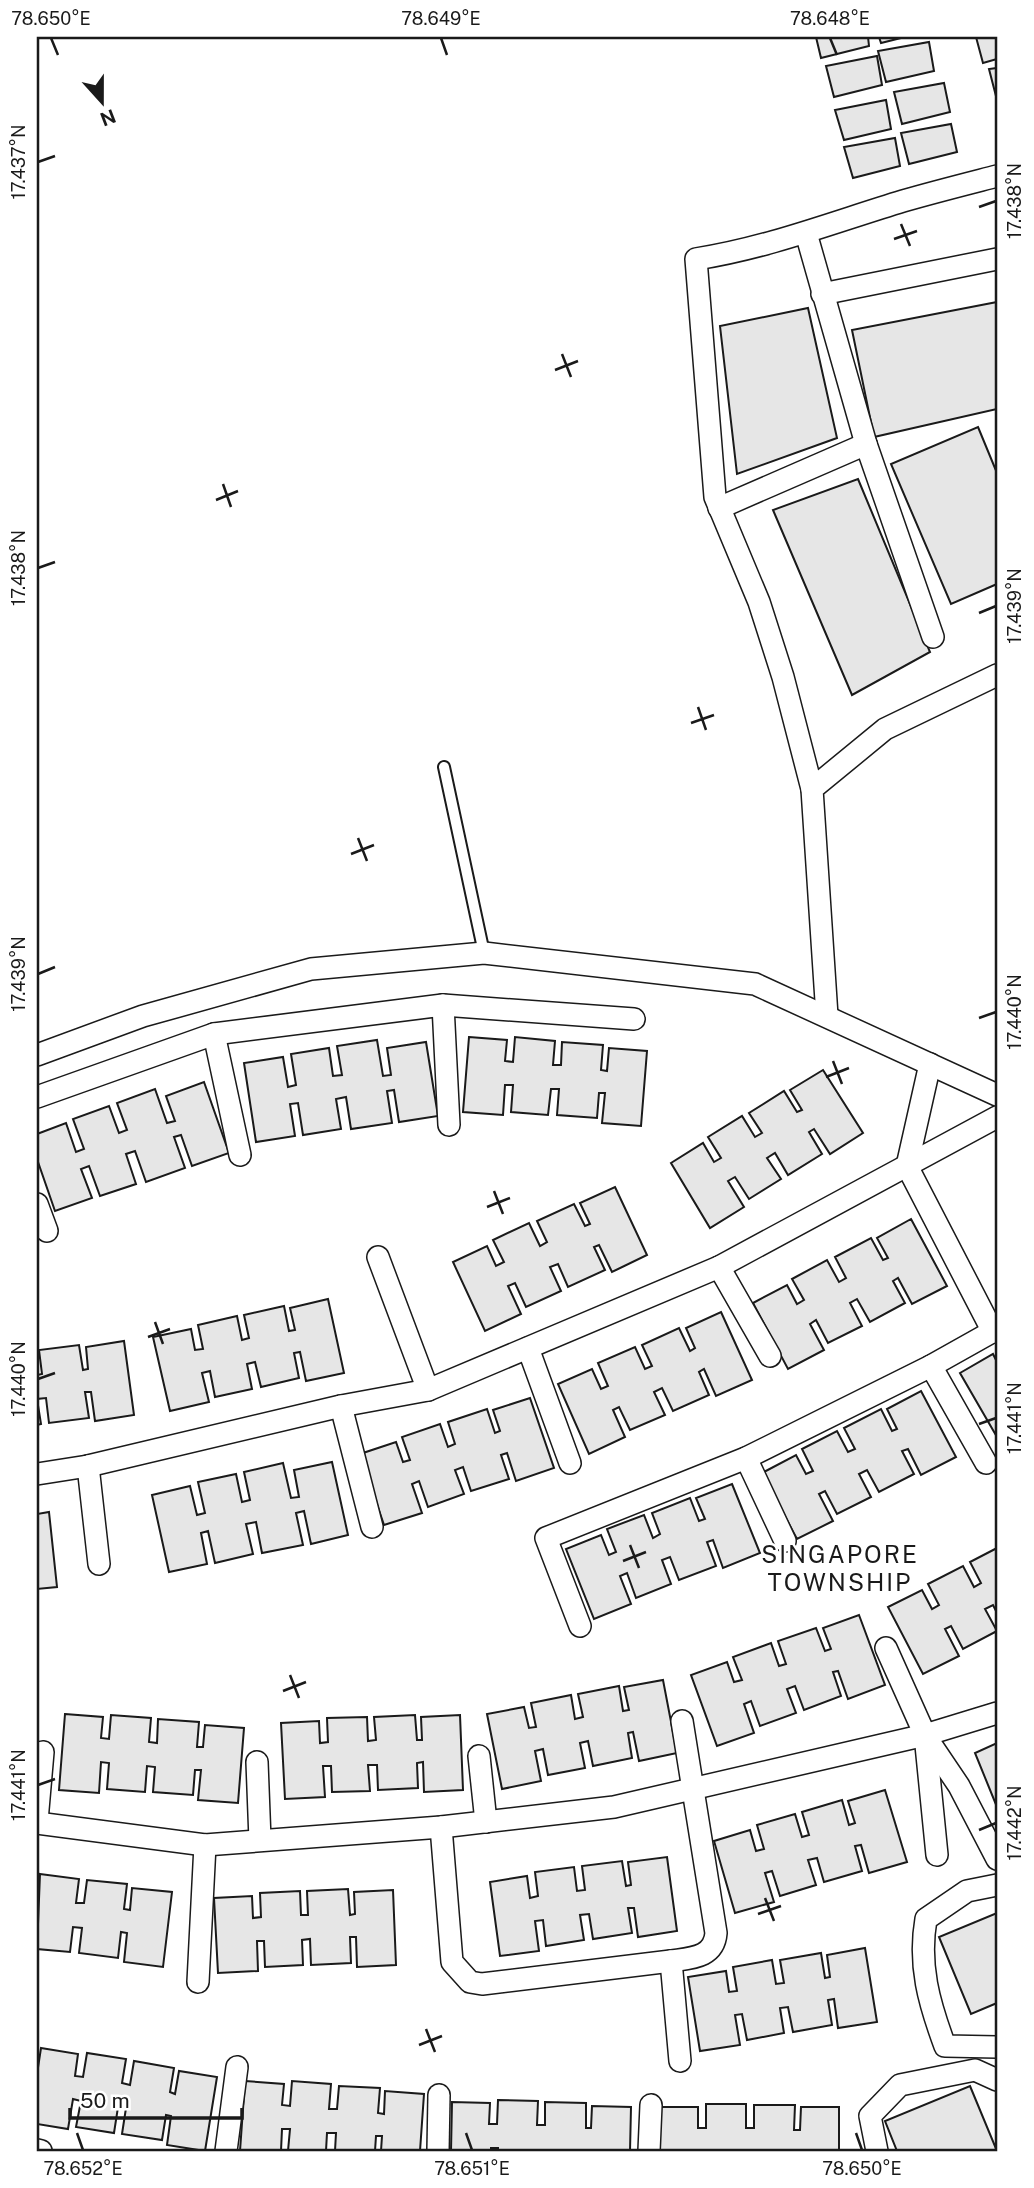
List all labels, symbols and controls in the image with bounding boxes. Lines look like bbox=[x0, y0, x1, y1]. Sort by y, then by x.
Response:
text: 78.650°E bbox=[11, 8, 91, 29]
text: 78.649°E bbox=[401, 8, 481, 29]
text: 78.648°E bbox=[790, 8, 870, 29]
north arrow bbox=[66, 66, 136, 136]
text: N bbox=[97, 105, 119, 131]
text: 17.437°N bbox=[8, 125, 29, 199]
text: 17.438°N bbox=[1004, 163, 1025, 239]
text: 17.438°N bbox=[8, 530, 29, 606]
text: 17.439°N bbox=[1004, 568, 1025, 644]
text: 17.439°N bbox=[8, 936, 29, 1012]
text: 17.440°N bbox=[1004, 974, 1025, 1050]
text: 17.440°N bbox=[8, 1341, 29, 1417]
text: 17.441°N bbox=[1004, 1382, 1025, 1454]
district label: SINGAPORE TOWNSHIP bbox=[761, 1540, 919, 1596]
text: 17.441°N bbox=[8, 1749, 29, 1821]
text: 17.442°N bbox=[1004, 1785, 1025, 1861]
scale bar bbox=[70, 2076, 242, 2120]
text: 50 m bbox=[80, 2088, 130, 2113]
text: 78.652°E bbox=[43, 2158, 123, 2179]
text: 78.651°E bbox=[434, 2158, 510, 2179]
text: 78.650°E bbox=[822, 2158, 902, 2179]

